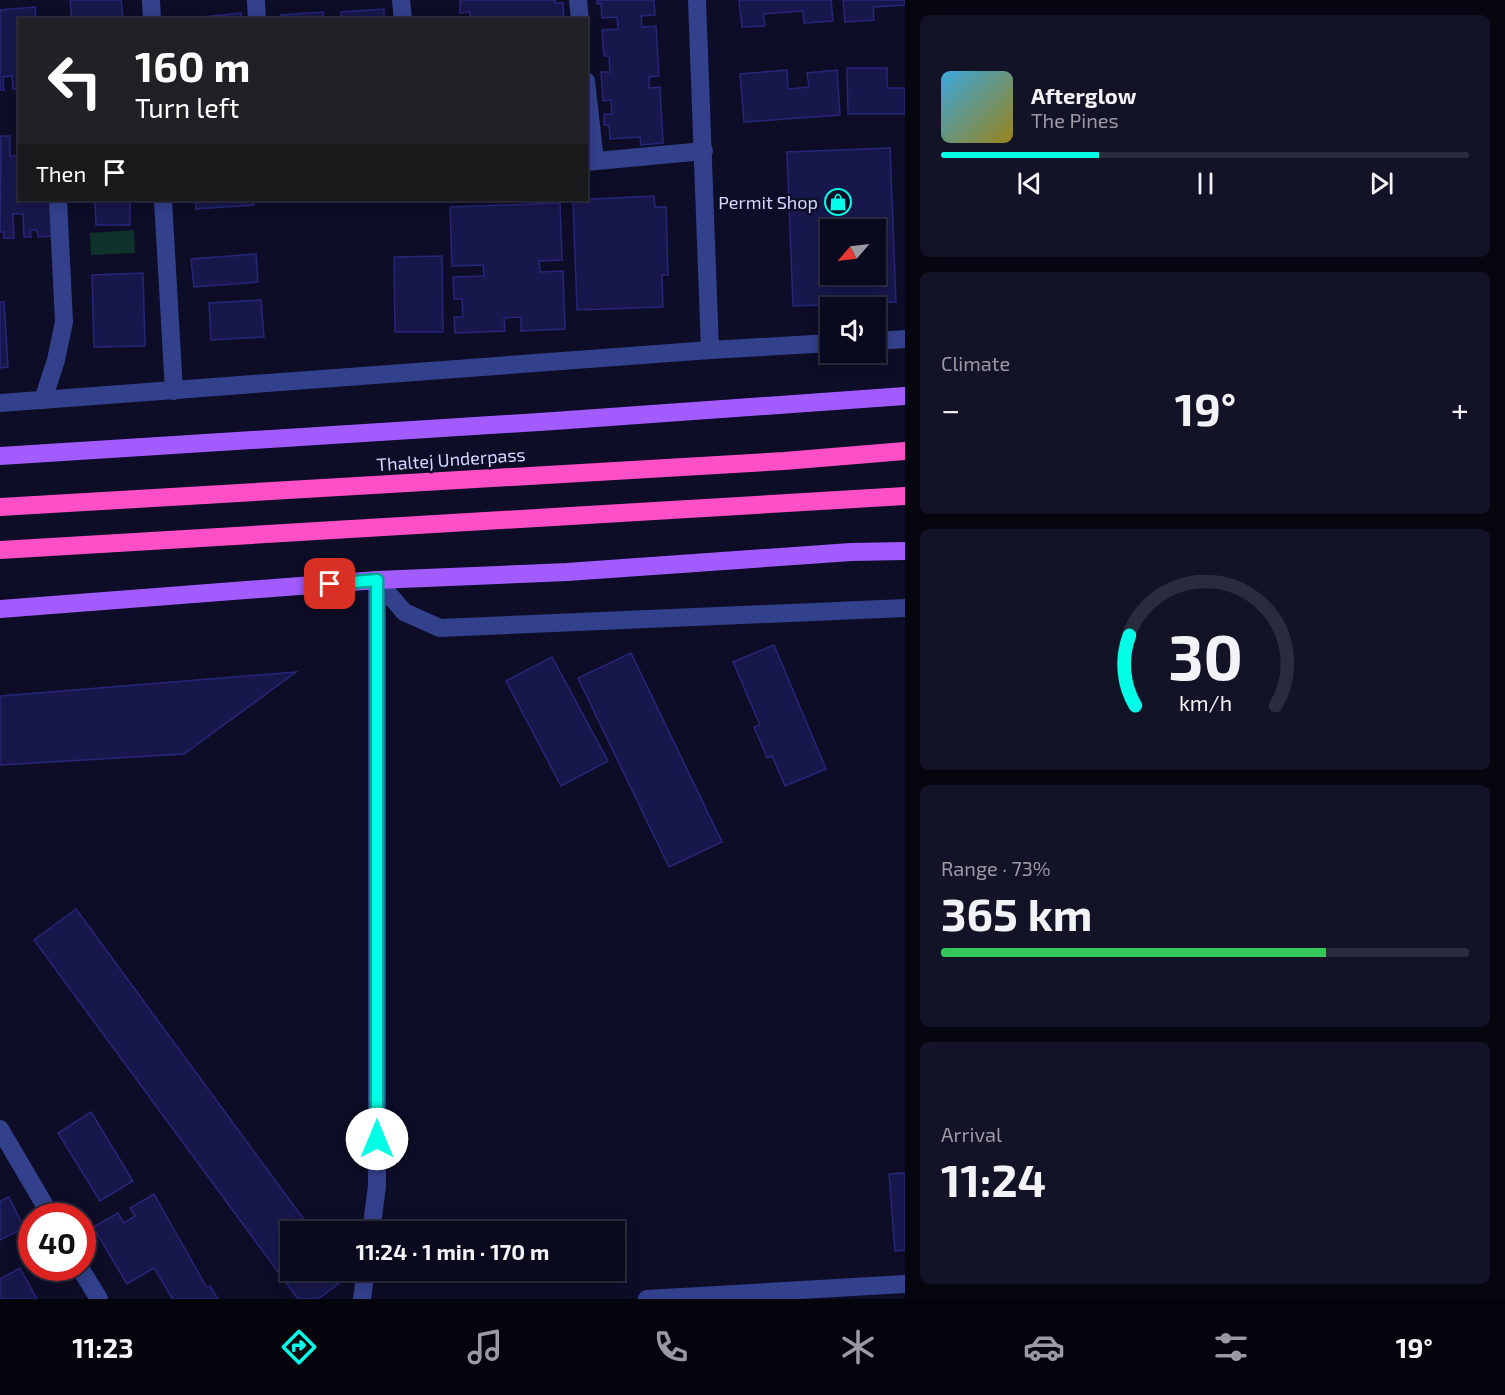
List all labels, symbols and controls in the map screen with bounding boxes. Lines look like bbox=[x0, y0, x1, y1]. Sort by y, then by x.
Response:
text: 160 m bbox=[135, 40, 251, 90]
icon: left bbox=[36, 42, 114, 120]
text: Afterglow bbox=[1031, 82, 1136, 108]
text: Turn left bbox=[135, 91, 239, 123]
text: The Pines bbox=[1031, 108, 1119, 132]
icon: arrive bbox=[98, 156, 131, 189]
text: Then bbox=[36, 160, 86, 186]
icon: previous bbox=[1013, 167, 1046, 200]
icon: pause bbox=[1189, 167, 1222, 200]
icon: next bbox=[1365, 167, 1398, 200]
shop icon: Permit Shop bbox=[823, 187, 853, 217]
place label: Permit Shop bbox=[718, 191, 818, 213]
north arrow bbox=[820, 219, 886, 285]
map controls bbox=[820, 219, 886, 363]
button: sound bbox=[820, 297, 886, 363]
text: Climate bbox=[941, 351, 1010, 375]
text: 19° bbox=[1175, 381, 1236, 435]
text: − bbox=[941, 389, 960, 429]
text: + bbox=[1451, 389, 1469, 429]
street label: Thaltej Underpass bbox=[376, 443, 526, 475]
pin bbox=[304, 558, 355, 609]
icon: arrive bbox=[313, 567, 346, 600]
text: 30 bbox=[1168, 619, 1242, 694]
text: km/h bbox=[1178, 691, 1232, 716]
text: Range · 73% bbox=[941, 856, 1051, 880]
text: 365 km bbox=[941, 886, 1092, 940]
position arrow bbox=[345, 1107, 409, 1171]
text: Arrival bbox=[941, 1122, 1002, 1146]
text: 11:24 bbox=[941, 1152, 1046, 1206]
speed limit sign: 40 bbox=[18, 1203, 96, 1281]
text: 11:24 · 1 min · 170 m bbox=[356, 1238, 549, 1264]
icon: directions bbox=[278, 1326, 320, 1368]
icon: music bbox=[464, 1326, 506, 1368]
icon: phone bbox=[650, 1326, 692, 1368]
icon: climate bbox=[837, 1326, 879, 1368]
icon: car bbox=[1023, 1326, 1065, 1368]
icon: filters bbox=[1210, 1326, 1252, 1368]
text: 11:23 bbox=[72, 1331, 133, 1363]
text: 19° bbox=[1396, 1331, 1433, 1363]

